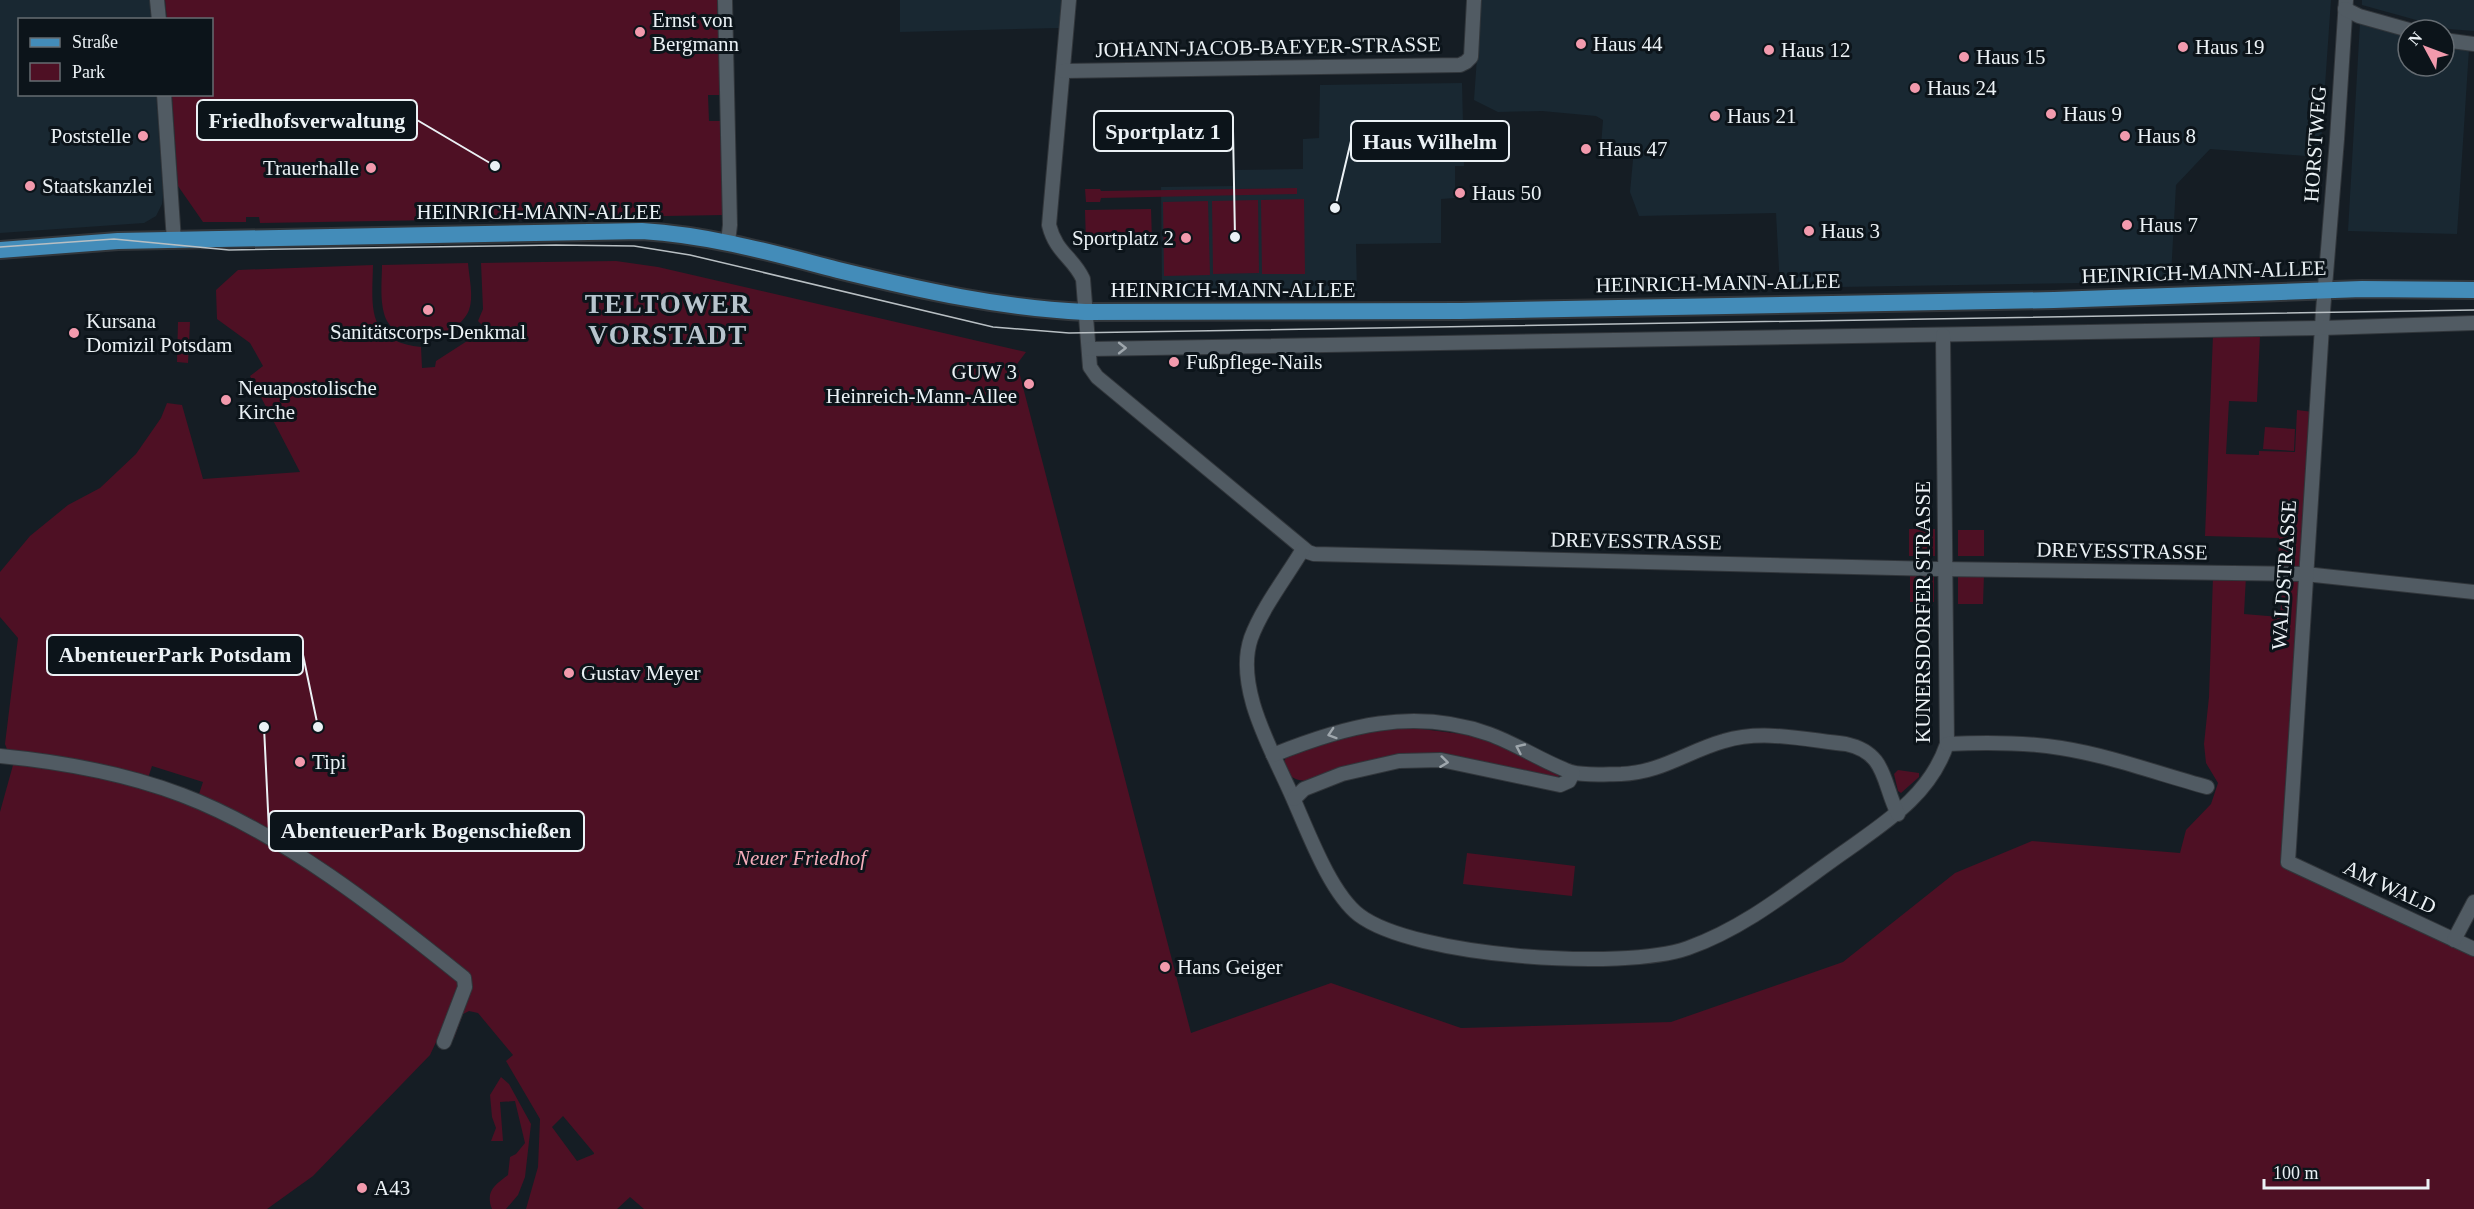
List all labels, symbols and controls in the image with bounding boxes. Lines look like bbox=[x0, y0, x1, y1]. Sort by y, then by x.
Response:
place label: Ernst von Bergmann bbox=[652, 8, 740, 56]
legend bbox=[18, 18, 213, 96]
north arrow bbox=[2396, 18, 2456, 78]
marker: Ernst von Bergmann bbox=[633, 25, 647, 39]
text: N bbox=[2405, 28, 2426, 48]
text: Straße bbox=[72, 32, 118, 52]
street label: JOHANN-JACOB-BAEYER-STRASSE bbox=[1095, 32, 1441, 62]
place label: Haus 44 bbox=[1593, 32, 1663, 56]
place label: Haus 19 bbox=[2195, 35, 2264, 59]
marker: Haus 44 bbox=[1574, 37, 1588, 51]
place label: Haus 12 bbox=[1781, 38, 1850, 62]
marker: Haus 19 bbox=[2176, 40, 2190, 54]
marker: Haus 12 bbox=[1762, 43, 1776, 57]
place label: Haus 15 bbox=[1976, 45, 2045, 69]
marker: Haus 15 bbox=[1957, 50, 1971, 64]
text: Park bbox=[72, 62, 105, 82]
place label: Haus 24 bbox=[1927, 76, 1997, 100]
marker: Haus 24 bbox=[1908, 81, 1922, 95]
street label: HORSTWEG bbox=[2299, 85, 2331, 203]
callout: Friedhofsverwaltung bbox=[197, 100, 417, 140]
place label: Haus 9 bbox=[2063, 102, 2122, 126]
place label: Haus 21 bbox=[1727, 104, 1796, 128]
marker: Haus 9 bbox=[2044, 107, 2058, 121]
text: Friedhofsverwaltung bbox=[209, 108, 405, 133]
marker: Haus 21 bbox=[1708, 109, 1722, 123]
callout: Sportplatz 1 bbox=[1094, 111, 1233, 151]
text: Sportplatz 1 bbox=[1105, 119, 1221, 144]
callout: Haus Wilhelm bbox=[1351, 121, 1509, 161]
place label: Poststelle bbox=[50, 124, 131, 148]
place label: Haus 8 bbox=[2137, 124, 2196, 148]
marker: Poststelle bbox=[136, 129, 150, 143]
text: Haus Wilhelm bbox=[1363, 129, 1497, 154]
marker: Haus 8 bbox=[2118, 129, 2132, 143]
place label: Haus 47 bbox=[1598, 137, 1667, 161]
marker: Haus 47 bbox=[1579, 142, 1593, 156]
place label: Trauerhalle bbox=[263, 156, 359, 180]
marker: Trauerhalle bbox=[364, 161, 378, 175]
place label: Staatskanzlei bbox=[42, 174, 153, 198]
marker: Staatskanzlei bbox=[23, 179, 37, 193]
place label: Haus 50 bbox=[1472, 181, 1541, 205]
marker: Haus 50 bbox=[1453, 186, 1467, 200]
street label: HEINRICH-MANN-ALLEE bbox=[417, 200, 661, 224]
place label: Haus 7 bbox=[2139, 213, 2198, 237]
marker: Haus 7 bbox=[2120, 218, 2134, 232]
place label: Haus 3 bbox=[1821, 219, 1880, 243]
marker: Haus 3 bbox=[1802, 224, 1816, 238]
place label: Sportplatz 2 bbox=[1072, 226, 1174, 250]
marker: Sportplatz 2 bbox=[1179, 231, 1193, 245]
street label: HEINRICH-MANN-ALLEE bbox=[2081, 256, 2327, 288]
street label: HEINRICH-MANN-ALLEE bbox=[1595, 269, 1841, 297]
street label: HEINRICH-MANN-ALLEE bbox=[1111, 278, 1355, 302]
district label: TELTOWER VORSTADT bbox=[585, 289, 751, 350]
marker: Sanitätscorps-Denkmal bbox=[421, 303, 435, 317]
place label: Kursana Domizil Potsdam bbox=[86, 309, 232, 357]
place label: Sanitätscorps-Denkmal bbox=[330, 320, 526, 344]
marker: Kursana Domizil Potsdam bbox=[67, 326, 81, 340]
one-way arrow bbox=[1117, 342, 1126, 354]
place label: Fußpflege-Nails bbox=[1186, 350, 1322, 374]
marker: Fußpflege-Nails bbox=[1167, 355, 1181, 369]
place label: GUW 3 Heinreich-Mann-Allee bbox=[826, 360, 1017, 408]
place label: Neuapostolische Kirche bbox=[238, 376, 377, 424]
marker: GUW 3 Heinreich-Mann-Allee bbox=[1022, 377, 1036, 391]
marker: Neuapostolische Kirche bbox=[219, 393, 233, 407]
street label: KUNERSDORFER STRASSE bbox=[1911, 481, 1935, 743]
street label: WALDSTRASSE bbox=[2267, 499, 2301, 651]
street label: DREVESSTRASSE bbox=[1550, 528, 1722, 554]
street label: DREVESSTRASSE bbox=[2036, 538, 2208, 564]
callout: AbenteuerPark Potsdam bbox=[47, 635, 303, 675]
text: AbenteuerPark Potsdam bbox=[59, 642, 291, 667]
place label: Gustav Meyer bbox=[581, 661, 701, 685]
marker: Gustav Meyer bbox=[562, 666, 576, 680]
one-way arrow bbox=[1327, 727, 1338, 739]
one-way arrow bbox=[1516, 743, 1527, 755]
place label: Tipi bbox=[312, 750, 346, 774]
marker: Tipi bbox=[293, 755, 307, 769]
one-way arrow bbox=[1439, 755, 1448, 767]
callout: AbenteuerPark Bogenschießen bbox=[269, 811, 584, 851]
text: AbenteuerPark Bogenschießen bbox=[281, 818, 571, 843]
park label: Neuer Friedhof bbox=[735, 846, 869, 870]
street label: AM WALD bbox=[2340, 855, 2440, 919]
place label: Hans Geiger bbox=[1177, 955, 1283, 979]
marker: Hans Geiger bbox=[1158, 960, 1172, 974]
scale bar bbox=[2264, 1152, 2428, 1190]
text: 100 m bbox=[2273, 1163, 2319, 1183]
place label: A43 bbox=[374, 1176, 410, 1200]
marker: A43 bbox=[355, 1181, 369, 1195]

